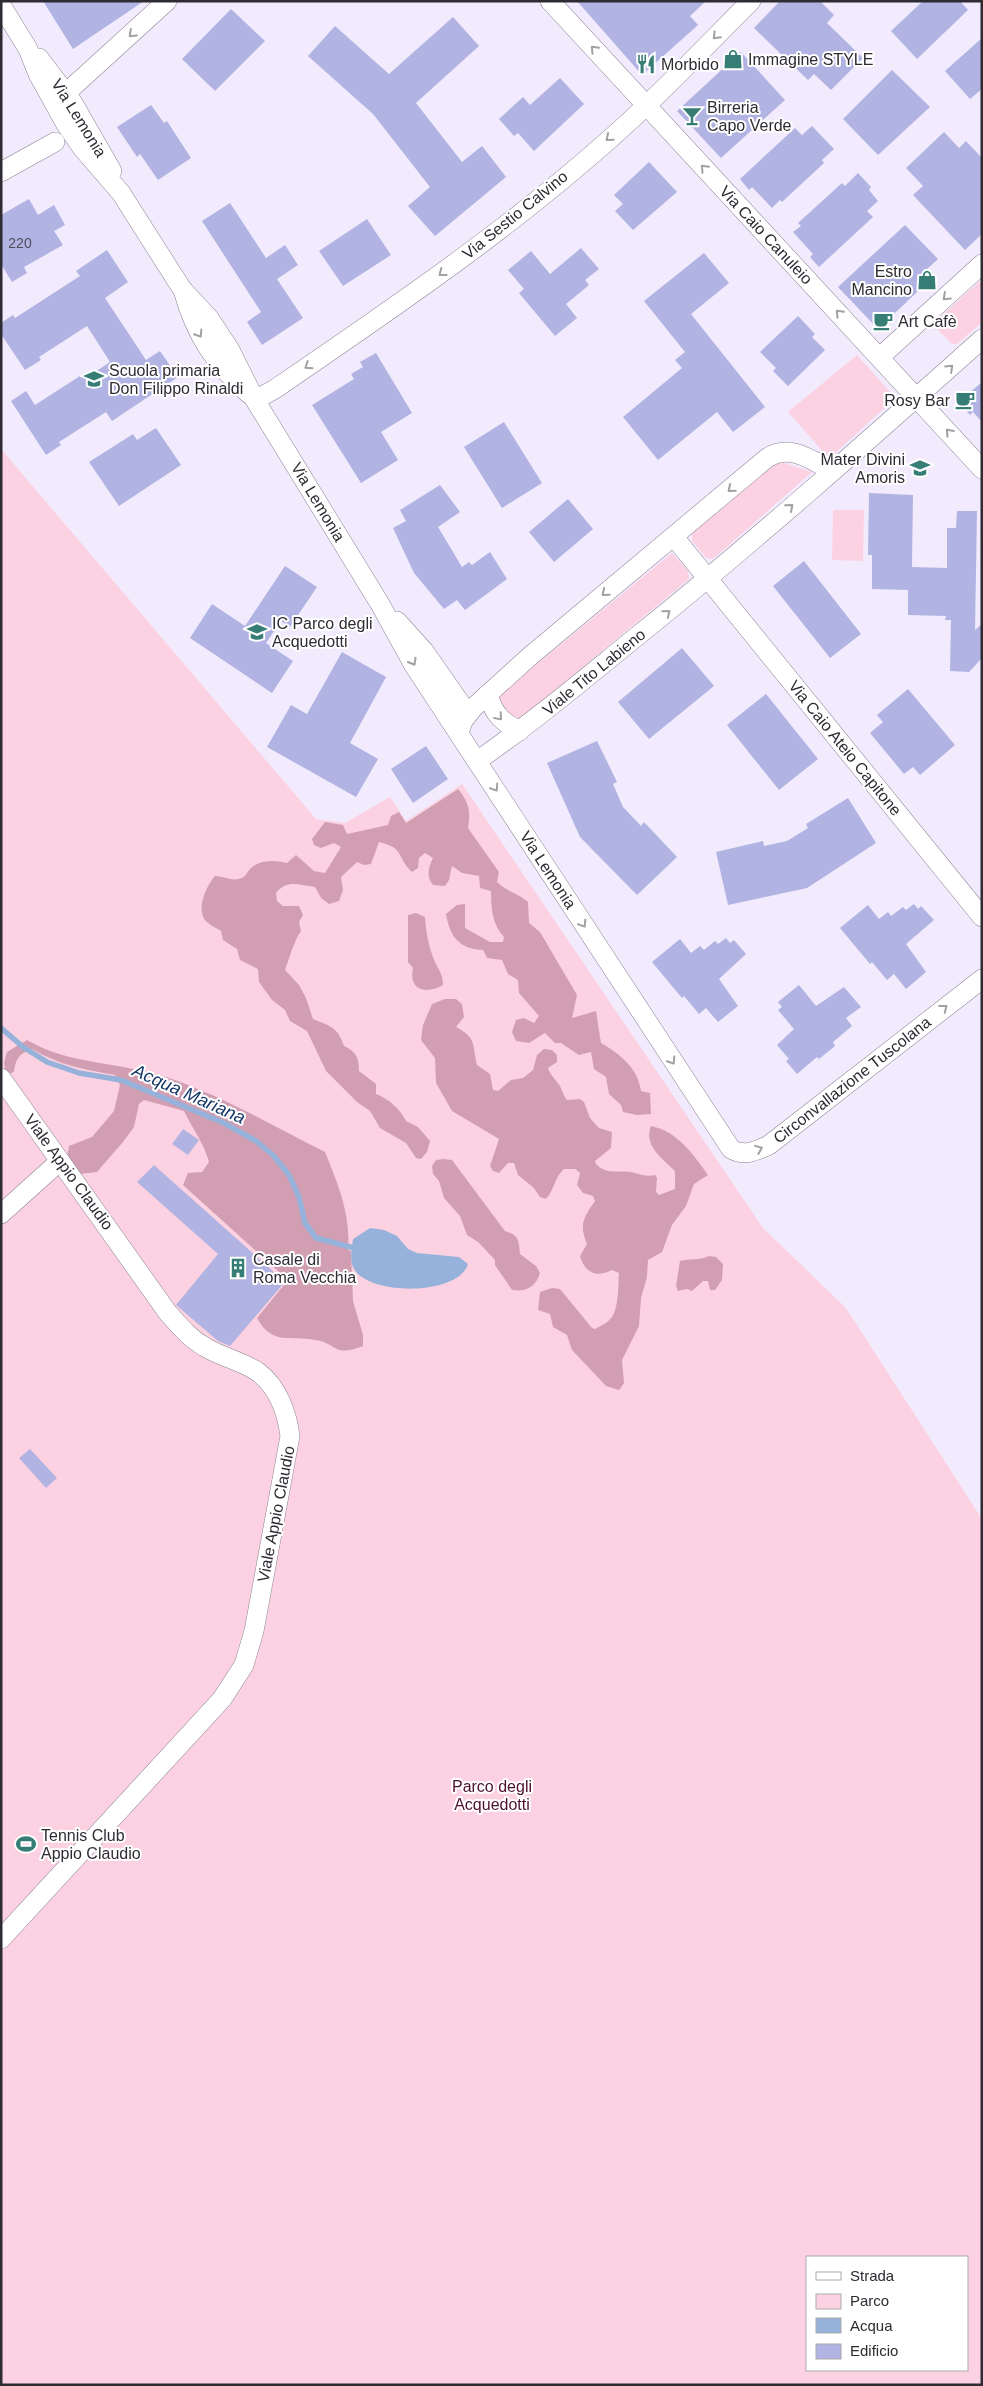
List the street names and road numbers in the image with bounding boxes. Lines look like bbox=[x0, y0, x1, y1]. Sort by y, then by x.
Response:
street label: Via Lemonia bbox=[48, 76, 110, 160]
street label: Via Sestio Calvino bbox=[459, 168, 571, 262]
street label: Via Caio Canuleio bbox=[716, 182, 816, 288]
street label: Via Lemonia bbox=[288, 460, 348, 544]
street label: Viale Tito Labieno bbox=[539, 625, 649, 719]
street label: Via Caio Ateio Capitone bbox=[785, 677, 905, 819]
street label: Via Lemonia bbox=[517, 828, 579, 912]
street label: Circonvallazione Tuscolana bbox=[770, 1013, 934, 1147]
street label: Viale Appio Claudio bbox=[21, 1111, 117, 1233]
street label: Viale Appio Claudio bbox=[254, 1444, 298, 1584]

